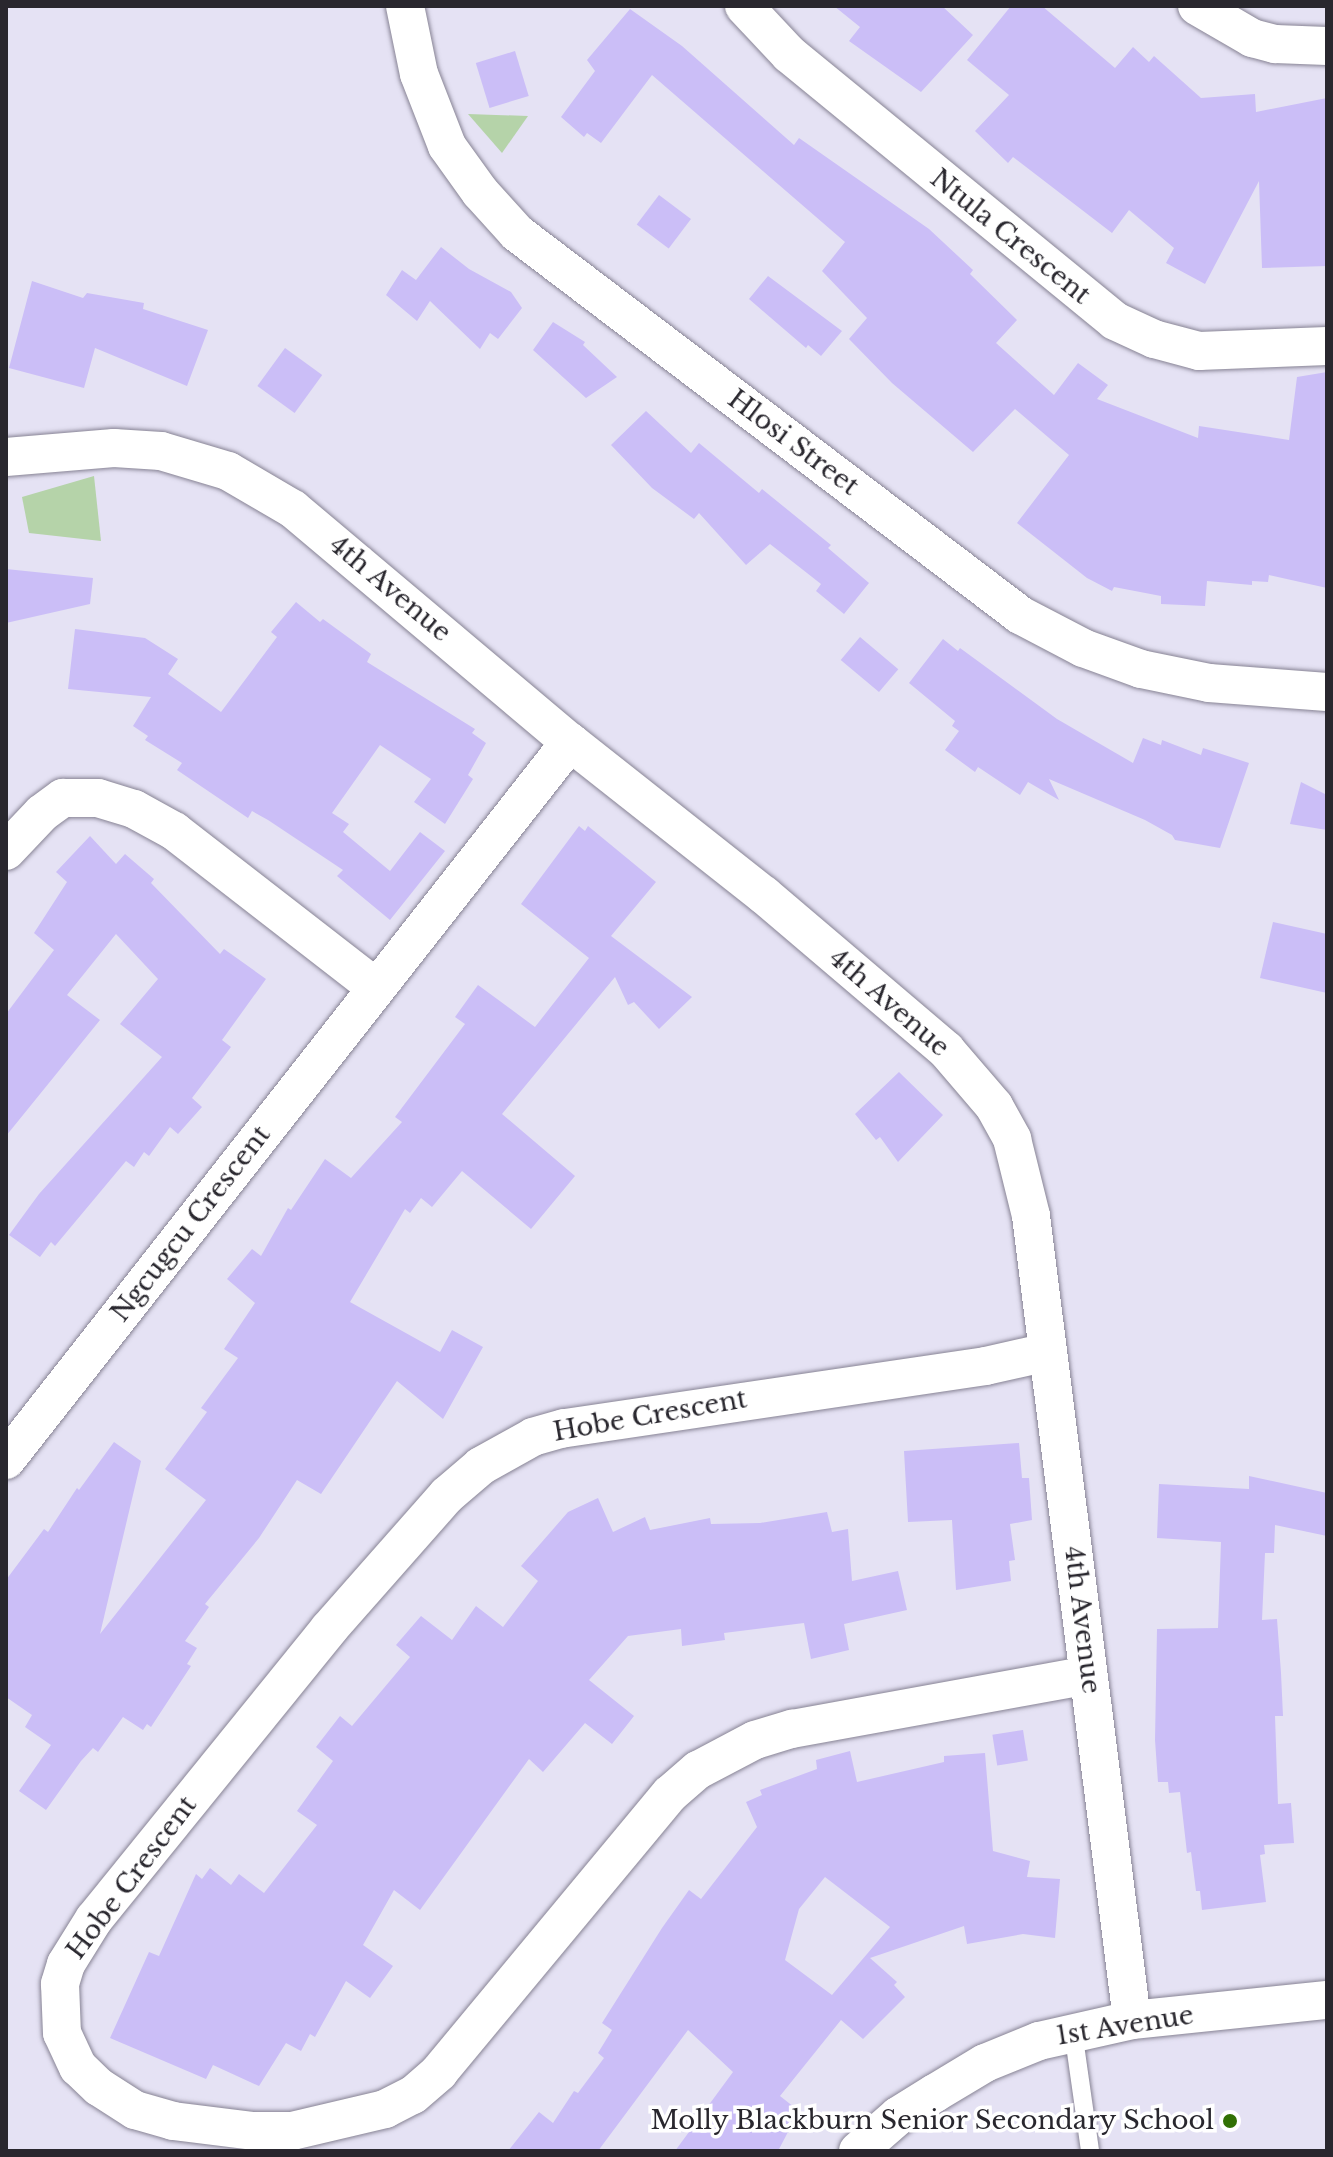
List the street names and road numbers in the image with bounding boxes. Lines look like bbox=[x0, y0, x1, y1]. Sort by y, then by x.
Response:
street label: Ntula Crescent bbox=[924, 163, 1096, 311]
street label: Hlosi Street bbox=[721, 384, 865, 502]
street label: 4th Avenue bbox=[323, 529, 457, 649]
street label: 4th Avenue bbox=[822, 942, 956, 1064]
street label: Ngcugcu Crescent bbox=[105, 1120, 277, 1328]
street label: Hobe Crescent bbox=[551, 1384, 749, 1448]
street label: 4th Avenue bbox=[1057, 1544, 1107, 1696]
street label: Hobe Crescent bbox=[61, 1790, 203, 1966]
street label: 1st Avenue bbox=[1054, 2000, 1196, 2052]

